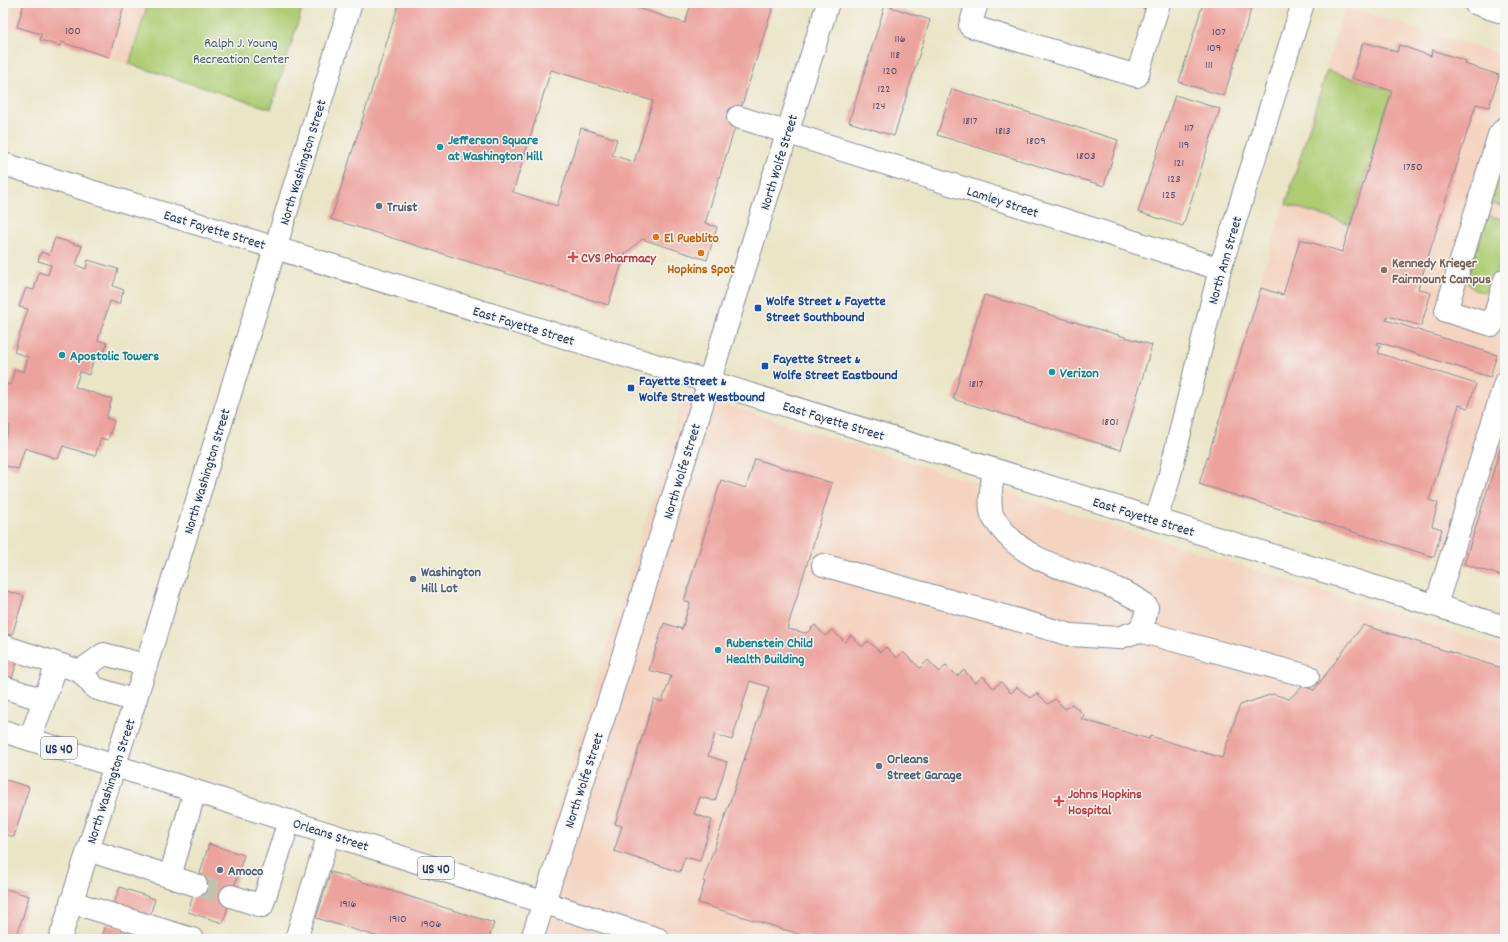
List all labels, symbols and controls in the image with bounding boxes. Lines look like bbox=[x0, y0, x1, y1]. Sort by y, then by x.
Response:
house number: 100 bbox=[65, 23, 81, 40]
house number: 107 bbox=[1212, 24, 1226, 41]
house number: 116 bbox=[894, 31, 906, 48]
park label: Ralph J. Young Recreation Center bbox=[193, 34, 290, 70]
house number: 109 bbox=[1207, 40, 1221, 57]
house number: 118 bbox=[890, 47, 900, 64]
house number: 111 bbox=[1205, 57, 1213, 74]
house number: 120 bbox=[883, 63, 897, 80]
house number: 122 bbox=[877, 81, 891, 98]
street label: North Washington Street bbox=[275, 97, 333, 228]
house number: 124 bbox=[873, 98, 885, 115]
street label: North Wolfe Street bbox=[756, 112, 804, 213]
house number: 1817 bbox=[963, 113, 978, 130]
house number: 117 bbox=[1184, 120, 1194, 137]
house number: 1813 bbox=[995, 123, 1011, 140]
place label: Jefferson Square at Washington Hill bbox=[448, 131, 543, 167]
house number: 1809 bbox=[1026, 133, 1046, 150]
house number: 119 bbox=[1179, 137, 1189, 154]
marker: Jefferson Square at Washington Hill bbox=[435, 142, 445, 152]
house number: 1803 bbox=[1076, 148, 1096, 165]
house number: 121 bbox=[1174, 155, 1184, 172]
house number: 1750 bbox=[1403, 159, 1423, 176]
house number: 123 bbox=[1167, 171, 1181, 188]
street label: Lamley Street bbox=[964, 182, 1041, 224]
house number: 125 bbox=[1162, 187, 1176, 204]
place label: Truist bbox=[387, 198, 418, 218]
marker: Truist bbox=[374, 201, 384, 211]
street label: East Fayette Street bbox=[161, 206, 268, 256]
street label: North Ann Street bbox=[1204, 214, 1248, 307]
place label: El Pueblito bbox=[664, 229, 719, 249]
marker: El Pueblito bbox=[651, 232, 661, 242]
marker: Hopkins Spot bbox=[696, 248, 706, 258]
place label: CVS Pharmacy bbox=[581, 249, 657, 269]
marker: CVS Pharmacy bbox=[568, 252, 578, 262]
place label: Kennedy Krieger Fairmount Campus bbox=[1392, 254, 1491, 290]
place label: Hopkins Spot bbox=[667, 260, 736, 280]
marker: Kennedy Krieger Fairmount Campus bbox=[1379, 265, 1389, 275]
place label: Wolfe Street & Fayette Street Southbound bbox=[766, 292, 886, 328]
street label: East Fayette Street bbox=[470, 302, 577, 352]
marker: Wolfe Street & Fayette Street Southbound bbox=[753, 303, 763, 313]
place label: Apostolic Towers bbox=[70, 347, 159, 367]
marker: Apostolic Towers bbox=[57, 350, 67, 360]
place label: Fayette Street & Wolfe Street Eastbound bbox=[773, 350, 898, 386]
marker: Fayette Street & Wolfe Street Eastbound bbox=[760, 361, 770, 371]
place label: Verizon bbox=[1060, 364, 1099, 384]
marker: Verizon bbox=[1047, 367, 1057, 377]
place label: Fayette Street & Wolfe Street Westbound bbox=[639, 372, 765, 408]
house number: 1817 bbox=[969, 376, 984, 393]
marker: Fayette Street & Wolfe Street Westbound bbox=[626, 383, 636, 393]
street label: East Fayette Street bbox=[780, 397, 887, 447]
street label: North Washington Street bbox=[179, 406, 237, 537]
house number: 1801 bbox=[1102, 414, 1118, 431]
street label: North Wolfe Street bbox=[659, 421, 707, 522]
street label: East Fayette Street bbox=[1090, 493, 1197, 543]
place label: Washington Hill Lot bbox=[421, 563, 481, 599]
marker: Washington Hill Lot bbox=[408, 574, 418, 584]
place label: Rubenstein Child Health Building bbox=[726, 634, 813, 670]
marker: Rubenstein Child Health Building bbox=[713, 645, 723, 655]
street label: North Washington Street bbox=[82, 717, 142, 847]
street label: North Wolfe Street bbox=[560, 730, 610, 831]
road number: US 40 bbox=[41, 737, 77, 759]
place label: Orleans Street Garage bbox=[887, 750, 962, 786]
marker: Orleans Street Garage bbox=[874, 761, 884, 771]
place label: Johns Hopkins Hospital bbox=[1068, 785, 1142, 821]
marker: Johns Hopkins Hospital bbox=[1053, 795, 1065, 807]
street label: Orleans Street bbox=[290, 814, 371, 858]
road number: US 40 bbox=[418, 857, 454, 879]
place label: Amoco bbox=[228, 862, 263, 882]
marker: Amoco bbox=[215, 865, 225, 875]
house number: 1916 bbox=[340, 896, 356, 913]
house number: 1910 bbox=[389, 911, 407, 928]
house number: 1906 bbox=[421, 916, 441, 933]

